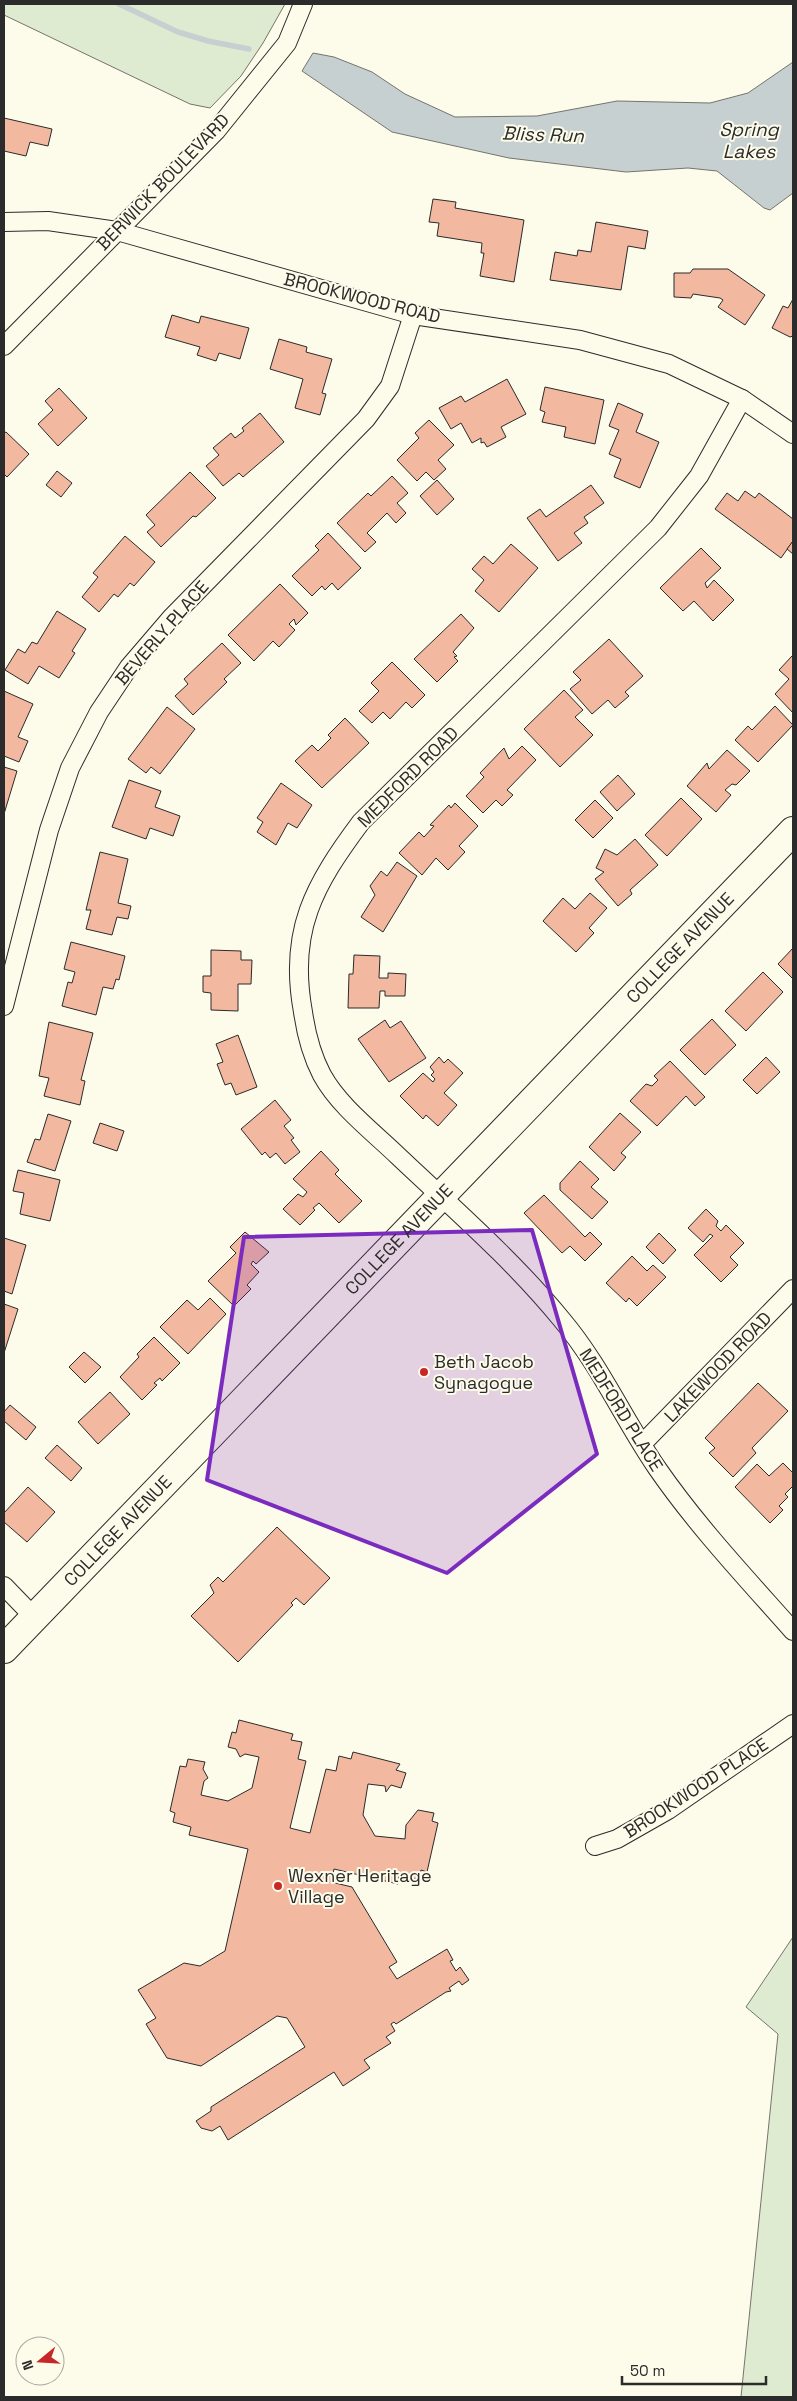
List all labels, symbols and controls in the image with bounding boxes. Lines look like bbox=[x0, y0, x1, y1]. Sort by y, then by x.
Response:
street label: BERWICK BOULEVARD bbox=[91, 108, 234, 255]
water label: Spring Lakes bbox=[719, 117, 780, 164]
water label: Bliss Run bbox=[502, 121, 585, 148]
street label: BROOKWOOD ROAD bbox=[281, 267, 443, 328]
street label: BEVERLY PLACE bbox=[110, 576, 213, 690]
street label: MEDFORD ROAD bbox=[352, 721, 463, 832]
street label: COLLEGE AVENUE bbox=[621, 887, 739, 1008]
street label: COLLEGE AVENUE bbox=[340, 1179, 457, 1300]
street label: LAKEWOOD ROAD bbox=[659, 1307, 776, 1427]
street label: MEDFORD PLACE bbox=[574, 1344, 668, 1475]
place label: Beth Jacob Synagogue bbox=[434, 1350, 534, 1394]
marker: Beth Jacob Synagogue bbox=[418, 1366, 430, 1378]
street label: COLLEGE AVENUE bbox=[59, 1470, 176, 1591]
street label: BROOKWOOD PLACE bbox=[619, 1732, 772, 1843]
place label: Wexner Heritage Village bbox=[288, 1864, 432, 1908]
marker: Wexner Heritage Village bbox=[272, 1880, 284, 1892]
north arrow bbox=[15, 2336, 65, 2386]
scale bar bbox=[622, 2354, 766, 2386]
text: N bbox=[18, 2358, 38, 2372]
text: 50 m bbox=[630, 2361, 665, 2380]

